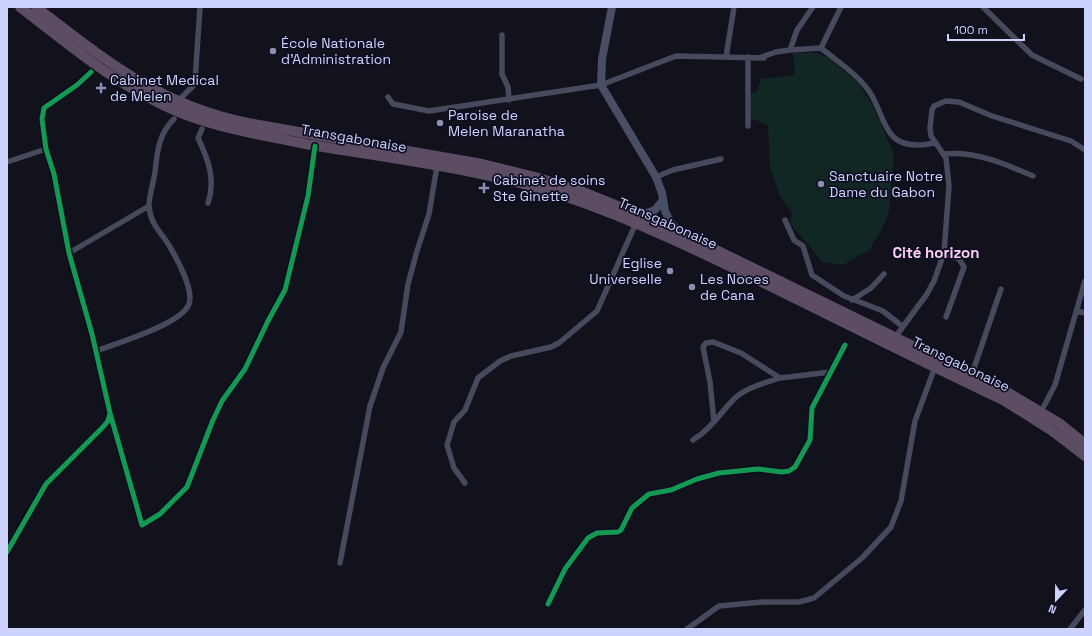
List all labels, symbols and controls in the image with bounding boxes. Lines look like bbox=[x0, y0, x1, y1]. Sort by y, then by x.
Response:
scale bar bbox=[948, 16, 1024, 42]
text: 100 m bbox=[954, 22, 988, 38]
place label: École Nationale d'Administration bbox=[281, 34, 391, 68]
marker: École Nationale d'Administration bbox=[268, 46, 278, 56]
place label: Cabinet Medical de Melen bbox=[110, 71, 219, 105]
marker: Cabinet Medical de Melen bbox=[95, 82, 107, 94]
place label: Paroise de Melen Maranatha bbox=[448, 106, 565, 140]
marker: Paroise de Melen Maranatha bbox=[435, 118, 445, 128]
street label: Transgabonaise bbox=[300, 120, 408, 156]
place label: Sanctuaire Notre Dame du Gabon bbox=[829, 167, 943, 201]
place label: Cabinet de soins Ste Ginette bbox=[493, 171, 605, 205]
marker: Sanctuaire Notre Dame du Gabon bbox=[816, 179, 826, 189]
marker: Cabinet de soins Ste Ginette bbox=[478, 182, 490, 194]
street label: Transgabonaise bbox=[616, 193, 720, 253]
district label: Cité horizon bbox=[892, 243, 980, 262]
place label: Eglise Universelle bbox=[589, 254, 662, 288]
marker: Eglise Universelle bbox=[665, 266, 675, 276]
place label: Les Noces de Cana bbox=[700, 270, 769, 304]
marker: Les Noces de Cana bbox=[687, 282, 697, 292]
street label: Transgabonaise bbox=[909, 333, 1013, 395]
north arrow bbox=[1036, 580, 1076, 620]
text: N bbox=[1046, 601, 1058, 617]

